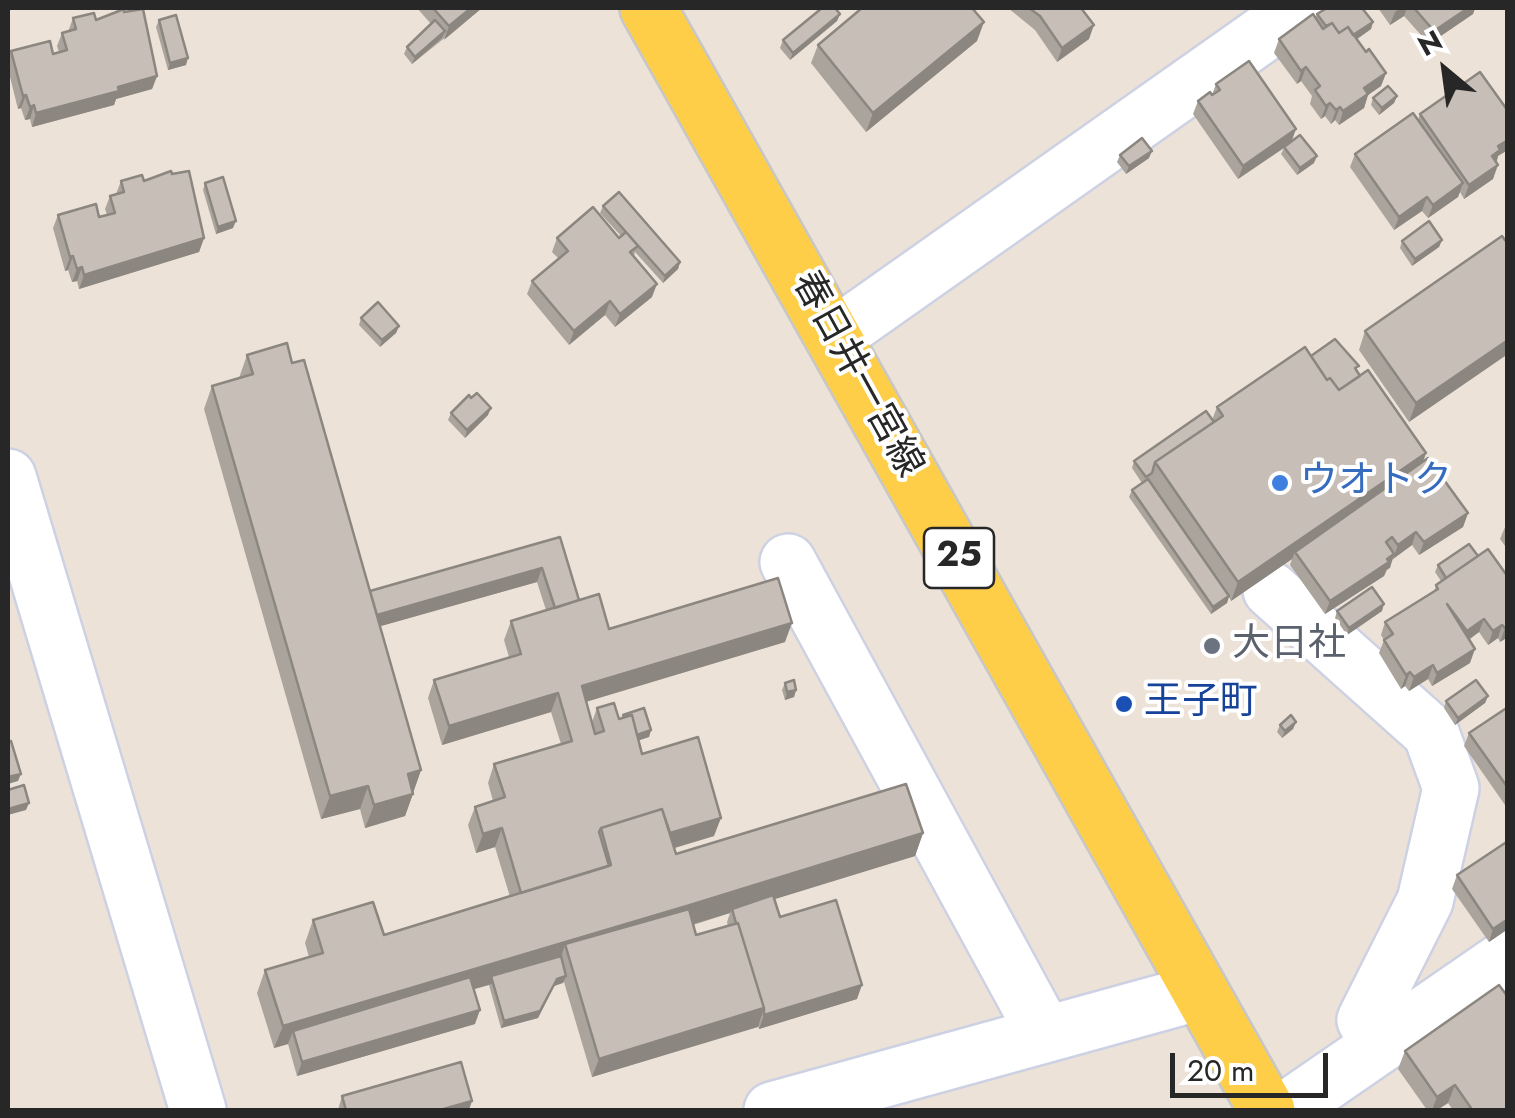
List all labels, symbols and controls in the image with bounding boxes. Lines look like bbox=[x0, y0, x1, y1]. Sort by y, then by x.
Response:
north arrow bbox=[1395, 20, 1495, 120]
text: N bbox=[1411, 20, 1450, 67]
street label: 春日井一宮線 bbox=[781, 264, 931, 486]
place label: ウオトク bbox=[1300, 460, 1452, 506]
marker: ウオトク bbox=[1269, 472, 1291, 494]
road number: 25 bbox=[924, 528, 994, 588]
place label: 大日社 bbox=[1232, 623, 1346, 669]
marker: 大日社 bbox=[1201, 635, 1223, 657]
place label: 王子町 bbox=[1144, 681, 1258, 727]
marker: 王子町 bbox=[1113, 693, 1135, 715]
scale bar bbox=[1175, 1033, 1332, 1095]
text: 20 m bbox=[1187, 1049, 1254, 1092]

